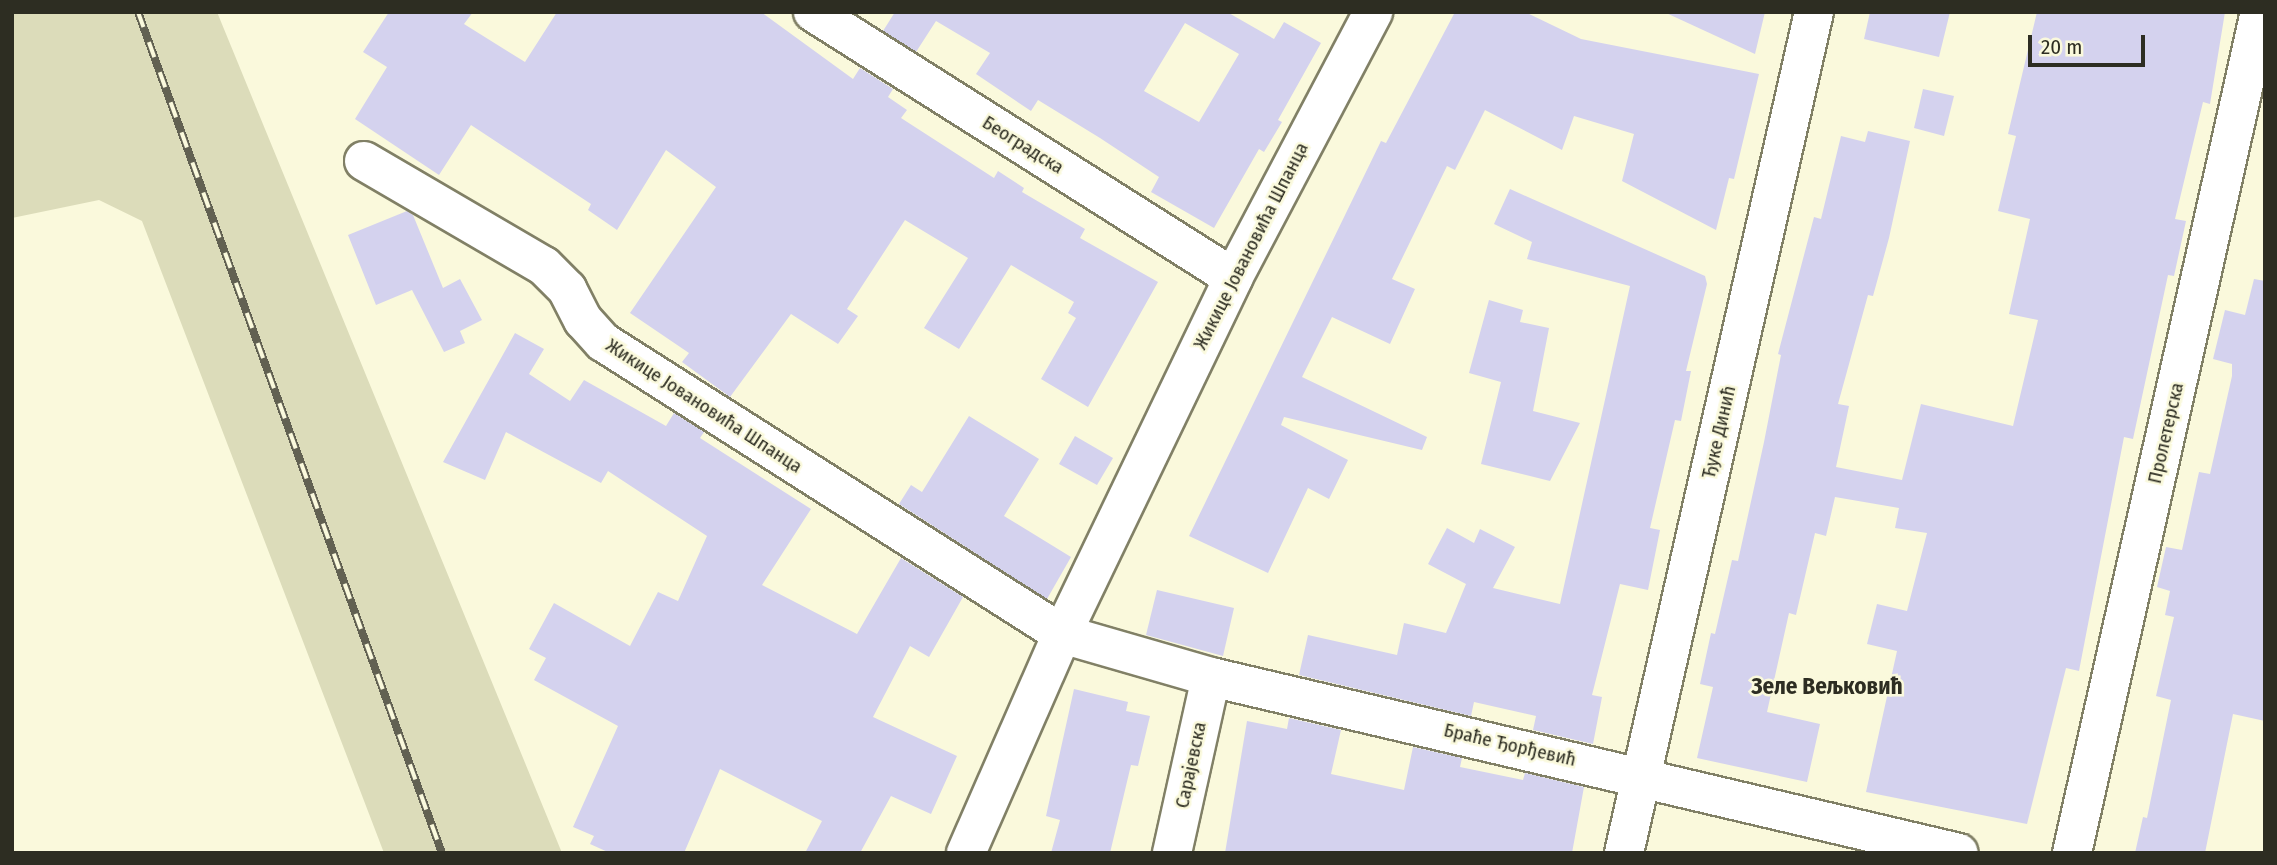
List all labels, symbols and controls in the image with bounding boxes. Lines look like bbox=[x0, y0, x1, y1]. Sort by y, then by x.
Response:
scale bar bbox=[2032, 21, 2149, 65]
text: 20 m bbox=[2041, 34, 2082, 60]
street label: Београдска bbox=[978, 111, 1068, 179]
street label: Жикице Јовановића Шпанца bbox=[1189, 139, 1313, 353]
street label: Жикице Јовановића Шпанца bbox=[602, 334, 806, 478]
street label: Пролетерска bbox=[2143, 380, 2189, 486]
street label: Ђуке Динић bbox=[1697, 383, 1741, 481]
district label: Зеле Вељковић bbox=[1751, 672, 1903, 700]
street label: Браће Ђорђевић bbox=[1442, 719, 1578, 771]
street label: Сарајевска bbox=[1171, 720, 1211, 810]

